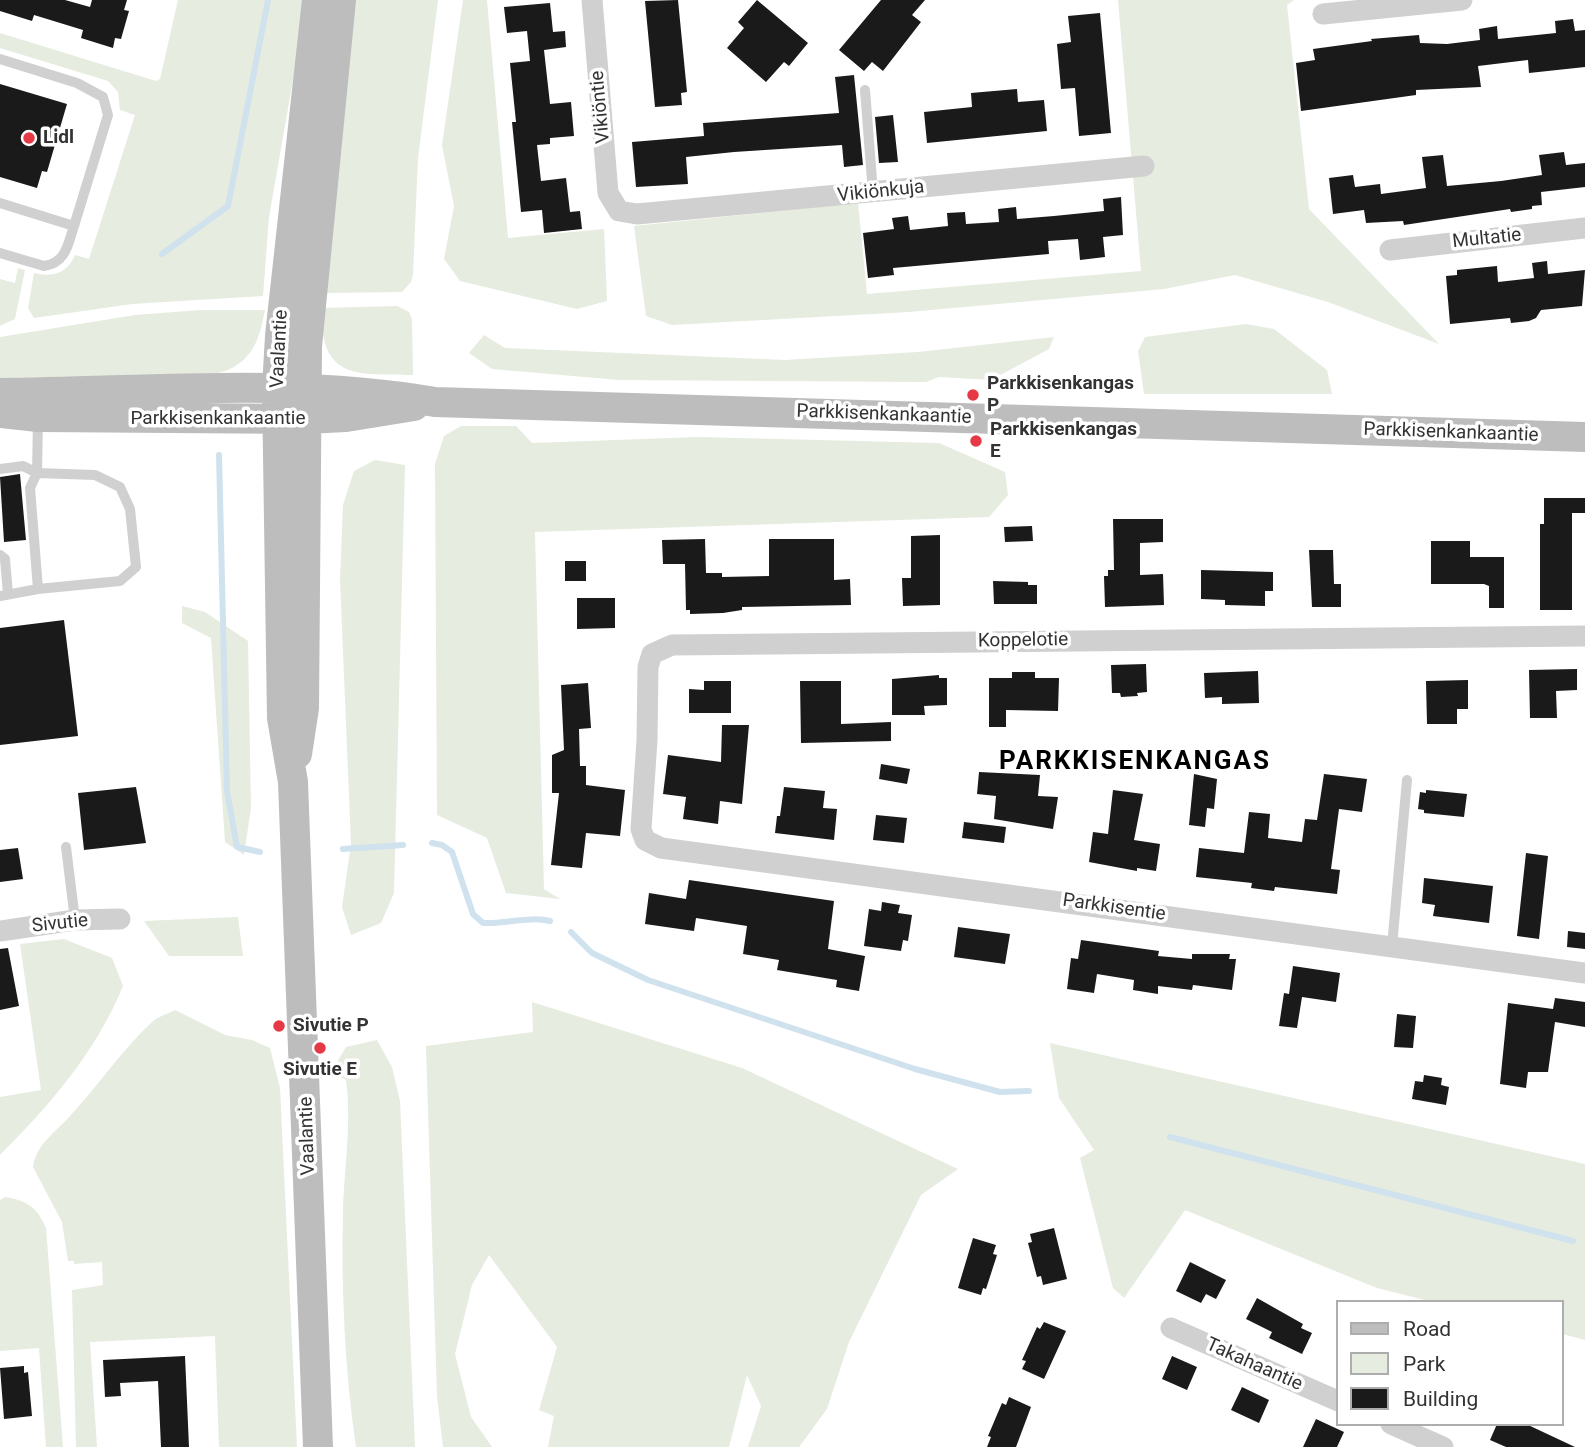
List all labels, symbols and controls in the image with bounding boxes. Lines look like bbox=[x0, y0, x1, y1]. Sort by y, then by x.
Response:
street label: Vikiöntie bbox=[586, 70, 616, 144]
place label: Lidl bbox=[43, 127, 74, 149]
marker: Lidl bbox=[21, 130, 37, 146]
street label: Vikiönkuja bbox=[836, 176, 926, 208]
street label: Multatie bbox=[1451, 224, 1523, 254]
street label: Vaalantie bbox=[267, 309, 293, 389]
place label: Parkkisenkangas P bbox=[987, 373, 1134, 417]
marker: Parkkisenkangas P bbox=[965, 387, 981, 403]
street label: Parkkisenkankaantie bbox=[796, 401, 972, 429]
street label: Parkkisenkankaantie bbox=[130, 408, 306, 430]
place label: Parkkisenkangas E bbox=[990, 419, 1137, 463]
street label: Parkkisenkankaantie bbox=[1363, 419, 1539, 447]
marker: Parkkisenkangas E bbox=[968, 433, 984, 449]
street label: Koppelotie bbox=[978, 629, 1068, 653]
district label: PARKKISENKANGAS bbox=[1001, 746, 1269, 778]
street label: Parkkisentie bbox=[1061, 889, 1167, 927]
street label: Sivutie bbox=[31, 910, 89, 938]
place label: Sivutie P bbox=[293, 1015, 369, 1037]
marker: Sivutie P bbox=[271, 1018, 287, 1034]
marker: Sivutie E bbox=[312, 1040, 328, 1056]
place label: Sivutie E bbox=[283, 1059, 357, 1081]
street label: Vaalantie bbox=[295, 1096, 321, 1176]
legend bbox=[1336, 1300, 1564, 1426]
text: Road bbox=[1403, 1317, 1451, 1341]
street label: Takahaantie bbox=[1202, 1334, 1306, 1396]
text: Park bbox=[1403, 1352, 1445, 1376]
text: Building bbox=[1403, 1387, 1478, 1411]

